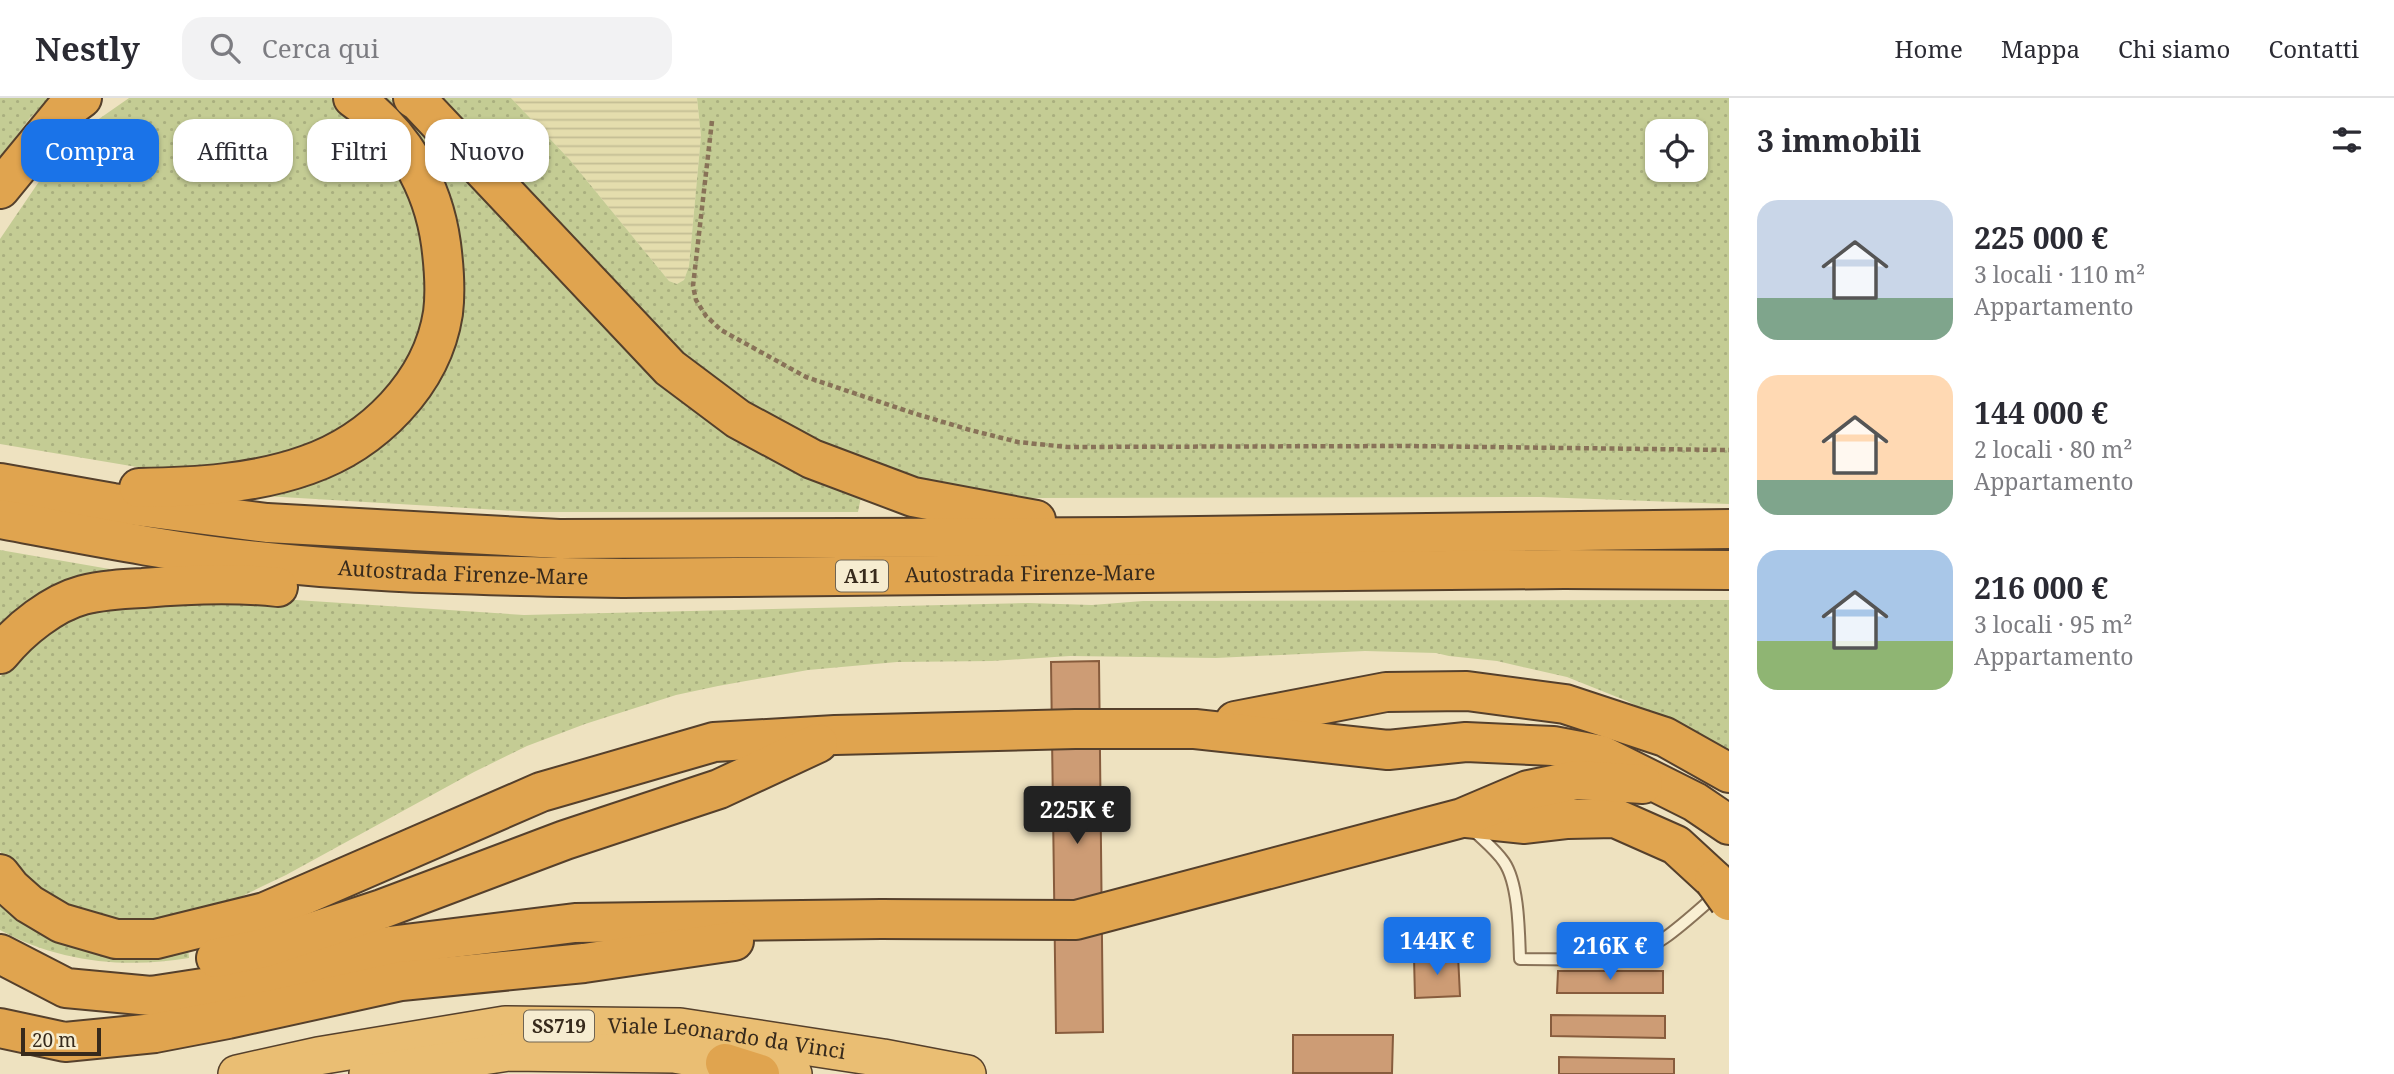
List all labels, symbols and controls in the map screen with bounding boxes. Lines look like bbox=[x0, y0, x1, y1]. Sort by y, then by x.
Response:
search box bbox=[182, 17, 672, 80]
text: Nestly bbox=[35, 26, 140, 71]
icon: search bbox=[206, 29, 244, 67]
text: Cerca qui bbox=[262, 30, 379, 66]
text: Home bbox=[1895, 32, 1963, 65]
text: Mappa bbox=[2001, 32, 2080, 65]
text: Chi siamo bbox=[2118, 32, 2230, 65]
text: Contatti bbox=[2268, 32, 2359, 65]
chip: Compra bbox=[21, 119, 159, 182]
chip: Affitta bbox=[173, 119, 293, 182]
chip: Filtri bbox=[307, 119, 411, 182]
chip: Nuovo bbox=[425, 119, 549, 182]
map controls bbox=[1645, 119, 1708, 182]
button: locate bbox=[1645, 119, 1708, 182]
text: 3 immobili bbox=[1757, 120, 1921, 161]
icon: filters bbox=[2328, 121, 2366, 159]
text: 225 000 € bbox=[1974, 217, 2108, 258]
icon: home bbox=[1813, 228, 1897, 312]
text: 3 locali · 110 m² bbox=[1974, 258, 2145, 290]
text: Appartamento bbox=[1974, 290, 2134, 322]
text: 144 000 € bbox=[1974, 392, 2108, 433]
icon: home bbox=[1813, 403, 1897, 487]
text: 2 locali · 80 m² bbox=[1974, 433, 2132, 465]
text: Appartamento bbox=[1974, 465, 2134, 497]
street label: Autostrada Firenze-Mare bbox=[337, 553, 589, 590]
street label: Autostrada Firenze-Mare bbox=[904, 558, 1155, 588]
road number: A11 bbox=[836, 561, 888, 592]
text: 216 000 € bbox=[1974, 567, 2108, 608]
icon: home bbox=[1813, 578, 1897, 662]
text: 3 locali · 95 m² bbox=[1974, 608, 2132, 640]
text: Appartamento bbox=[1974, 640, 2134, 672]
pin: 225K € bbox=[1020, 786, 1134, 846]
text: 225K € bbox=[1040, 793, 1114, 825]
pin: 144K € bbox=[1380, 918, 1494, 977]
pin: 216K € bbox=[1553, 922, 1667, 982]
text: 144K € bbox=[1400, 924, 1474, 956]
text: 216K € bbox=[1573, 929, 1647, 961]
road number: SS719 bbox=[524, 1010, 594, 1042]
street label: Viale Leonardo da Vinci bbox=[607, 1011, 848, 1065]
scale bar bbox=[21, 1025, 102, 1057]
text: 20 m bbox=[32, 1027, 76, 1053]

